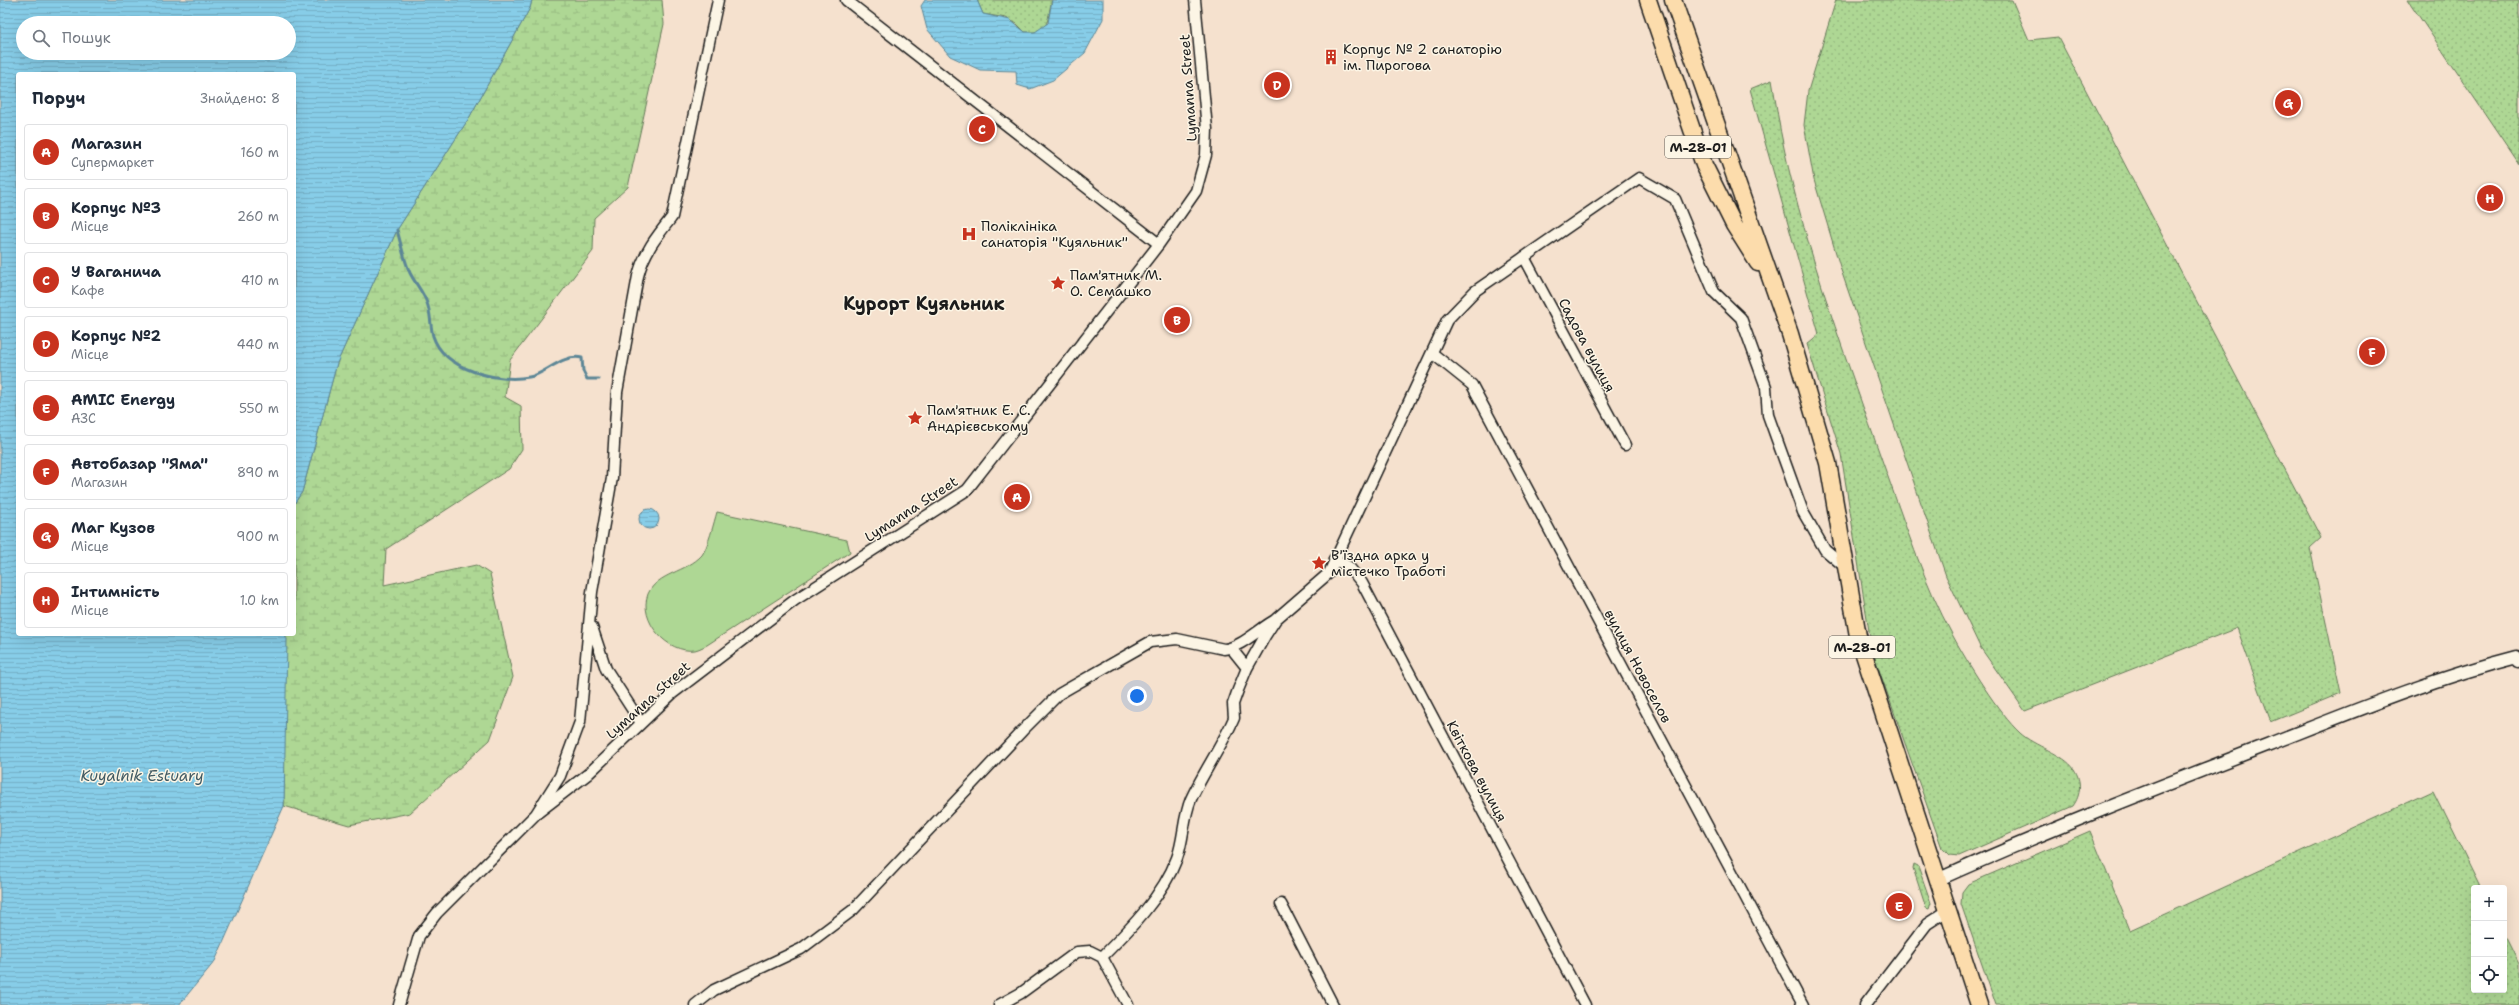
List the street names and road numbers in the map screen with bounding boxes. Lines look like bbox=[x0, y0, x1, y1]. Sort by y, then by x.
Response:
street label: Lymanna Street bbox=[1175, 34, 1201, 142]
road number: М-28-01 bbox=[1665, 136, 1731, 158]
street label: Садова вулиця bbox=[1555, 295, 1619, 395]
street label: Lymanna Street bbox=[861, 472, 961, 546]
street label: вулиця Новоселов bbox=[1600, 606, 1676, 726]
road number: М-28-01 bbox=[1829, 636, 1895, 658]
street label: Lymanna Street bbox=[602, 657, 694, 743]
street label: Квіткова вулиця bbox=[1443, 717, 1511, 825]

